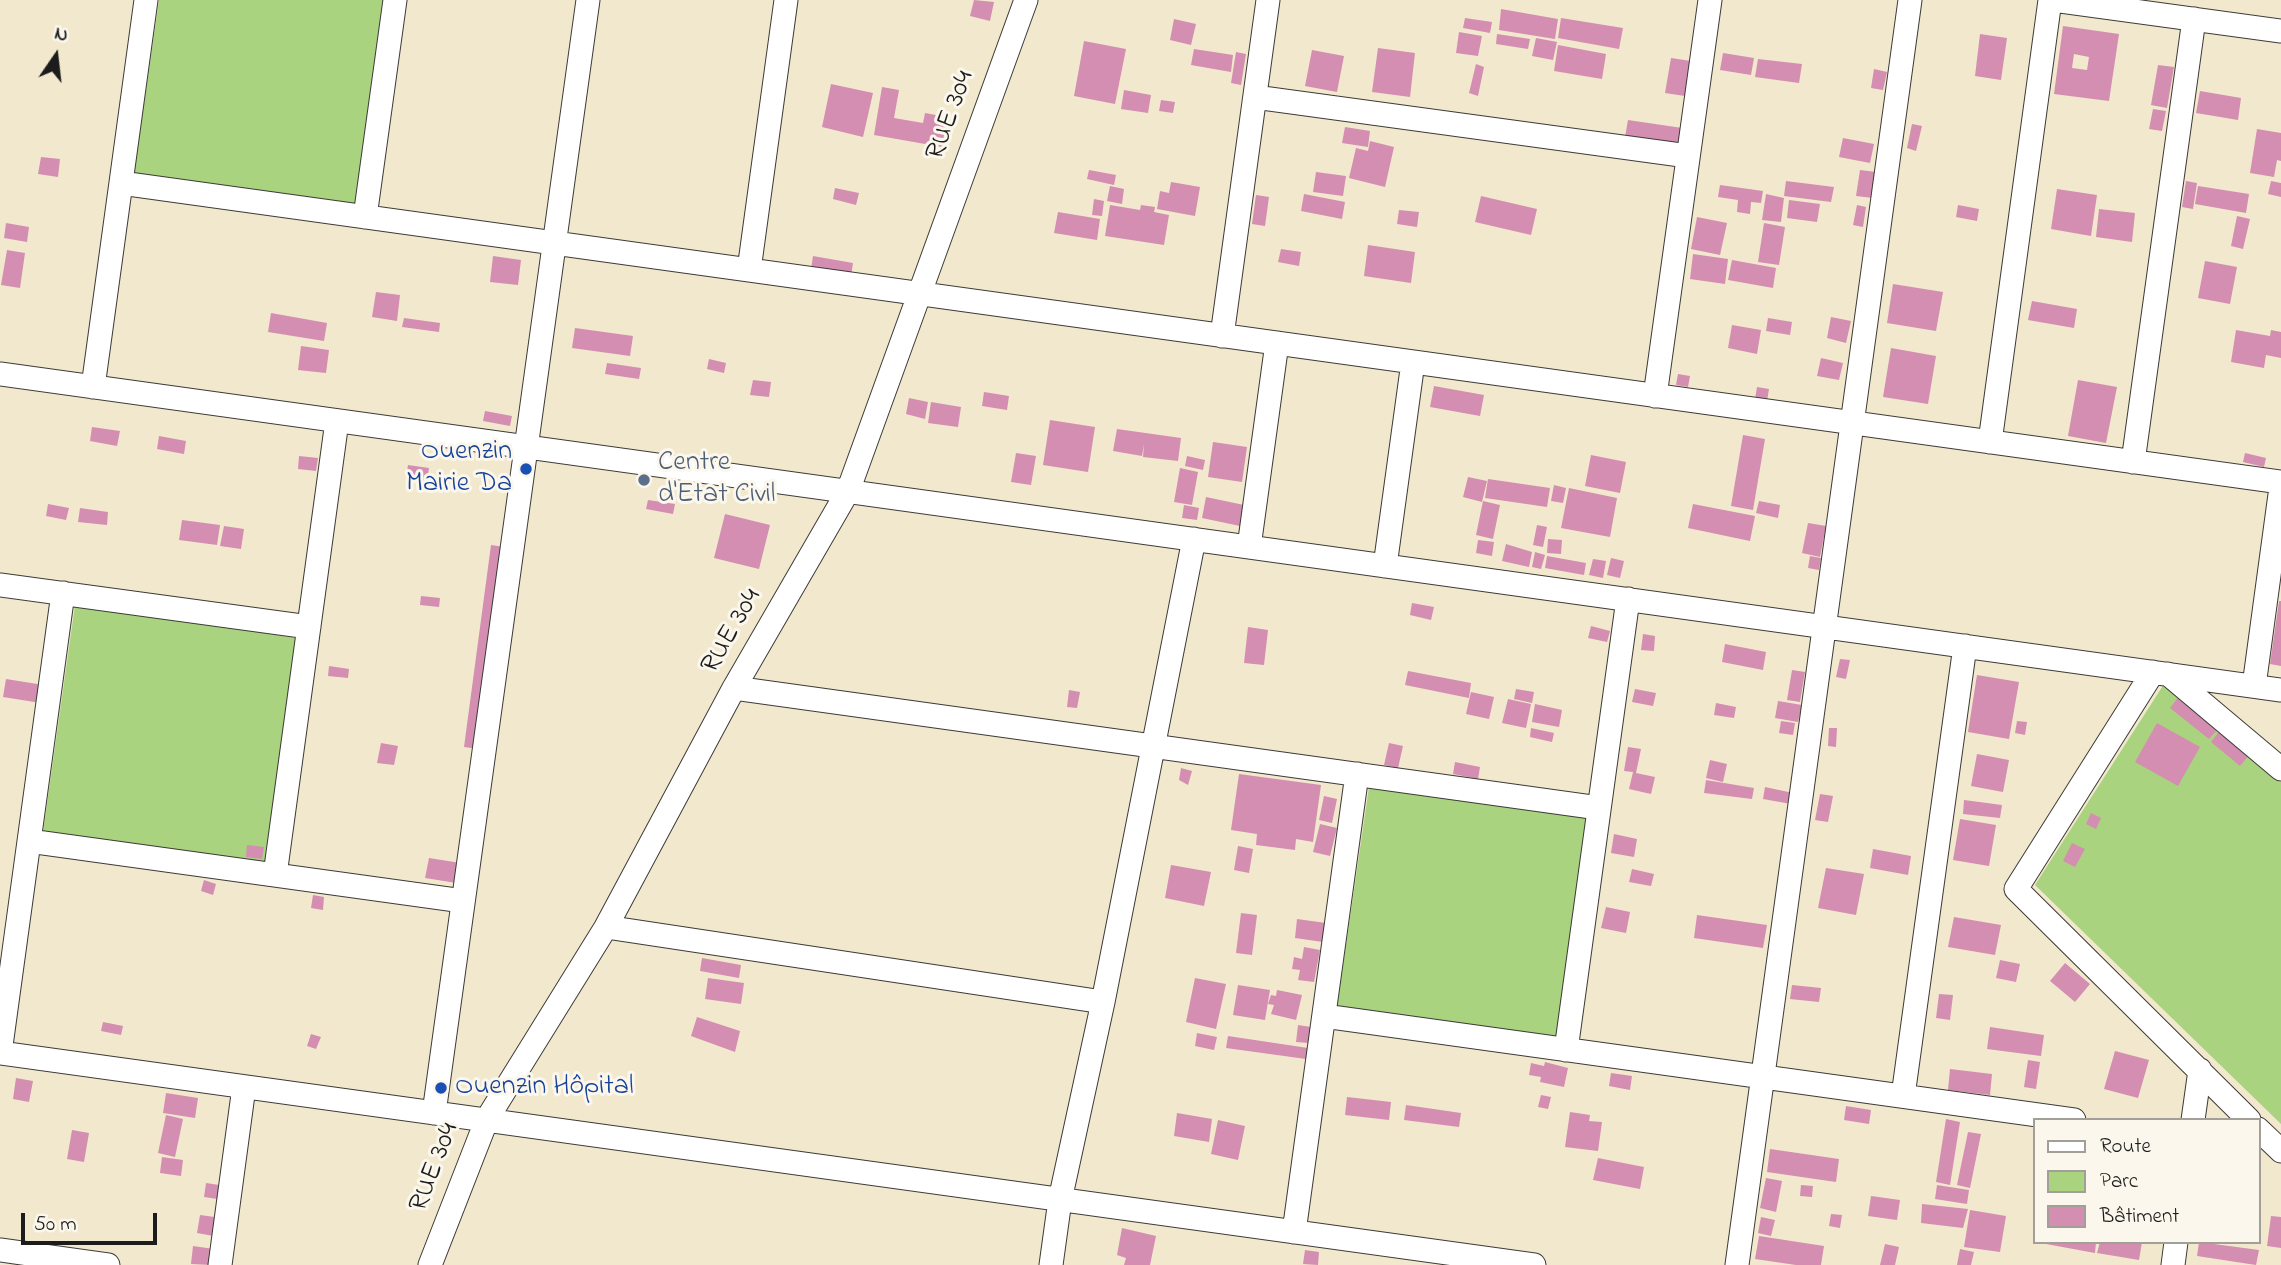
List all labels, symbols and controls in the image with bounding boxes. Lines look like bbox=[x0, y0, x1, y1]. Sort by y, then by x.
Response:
text: N bbox=[52, 20, 71, 50]
north arrow bbox=[21, 21, 91, 91]
street label: RUE 304 bbox=[920, 67, 984, 165]
place label: Ouenzin Mairie Da bbox=[406, 436, 512, 502]
place label: Centre d'Etat Civil bbox=[658, 447, 776, 513]
marker: Ouenzin Mairie Da bbox=[518, 461, 534, 477]
marker: Centre d'Etat Civil bbox=[636, 472, 652, 488]
street label: RUE 304 bbox=[695, 584, 771, 680]
place label: Ouenzin Hôpital bbox=[455, 1071, 634, 1105]
marker: Ouenzin Hôpital bbox=[433, 1080, 449, 1096]
legend bbox=[2032, 1118, 2260, 1244]
street label: RUE 304 bbox=[404, 1119, 468, 1217]
text: Route bbox=[2100, 1132, 2151, 1162]
text: Parc bbox=[2100, 1167, 2138, 1197]
scale bar bbox=[24, 1198, 161, 1242]
text: Bâtiment bbox=[2100, 1202, 2179, 1232]
text: 50 m bbox=[34, 1210, 77, 1240]

